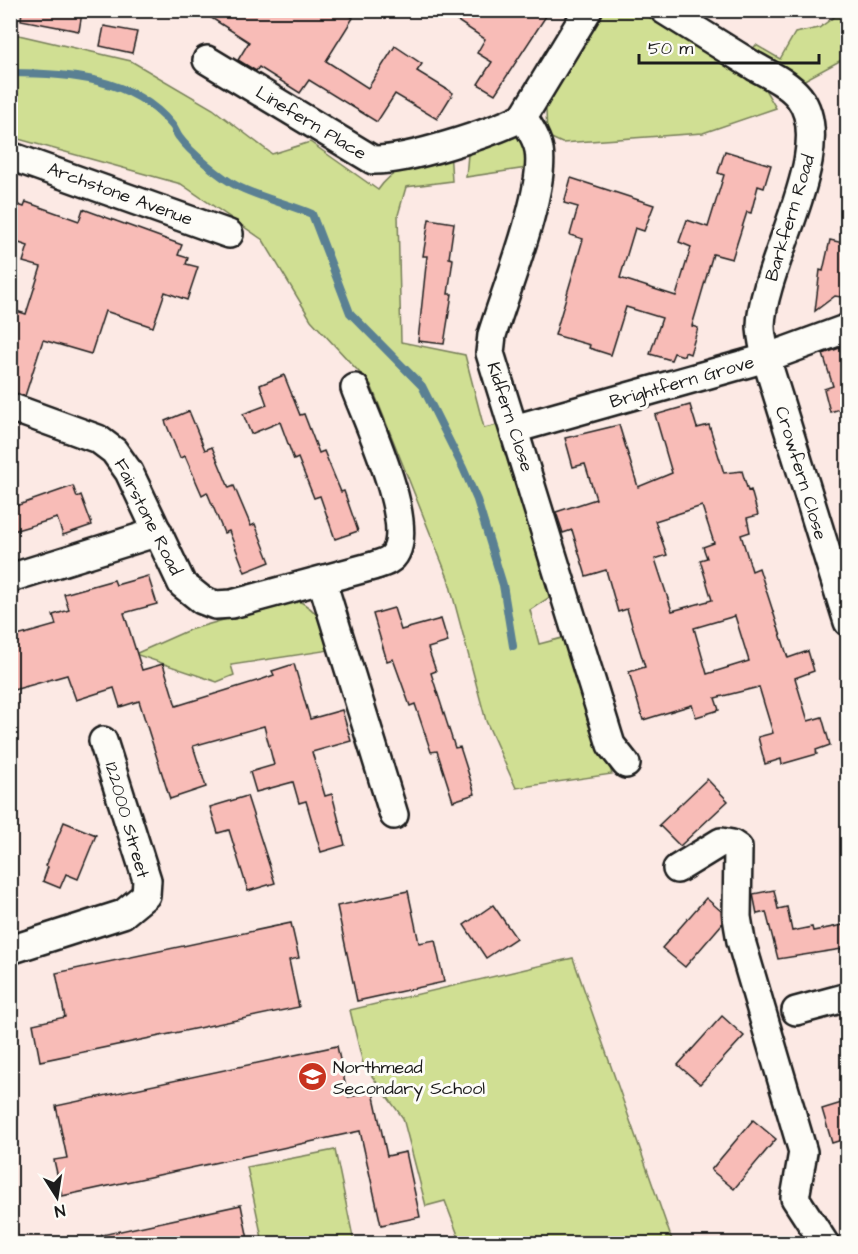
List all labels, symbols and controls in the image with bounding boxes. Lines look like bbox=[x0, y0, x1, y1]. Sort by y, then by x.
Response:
scale bar bbox=[639, 27, 819, 65]
text: 50 m bbox=[648, 36, 693, 61]
street label: Linefern Place bbox=[251, 80, 371, 166]
street label: Barkfern Road bbox=[759, 152, 821, 284]
street label: Archstone Avenue bbox=[44, 156, 196, 232]
street label: Brightfern Grove bbox=[607, 349, 758, 416]
street label: Kidfern Close bbox=[481, 359, 540, 475]
street label: Crowfern Close bbox=[769, 403, 833, 543]
street label: Fairstone Road bbox=[108, 454, 188, 580]
street label: 122000 Street bbox=[98, 759, 156, 882]
place label: Northmead Secondary School bbox=[333, 1055, 485, 1102]
school or university icon: Northmead Secondary School bbox=[296, 1061, 328, 1093]
north arrow bbox=[27, 1167, 87, 1227]
text: N bbox=[53, 1199, 67, 1222]

